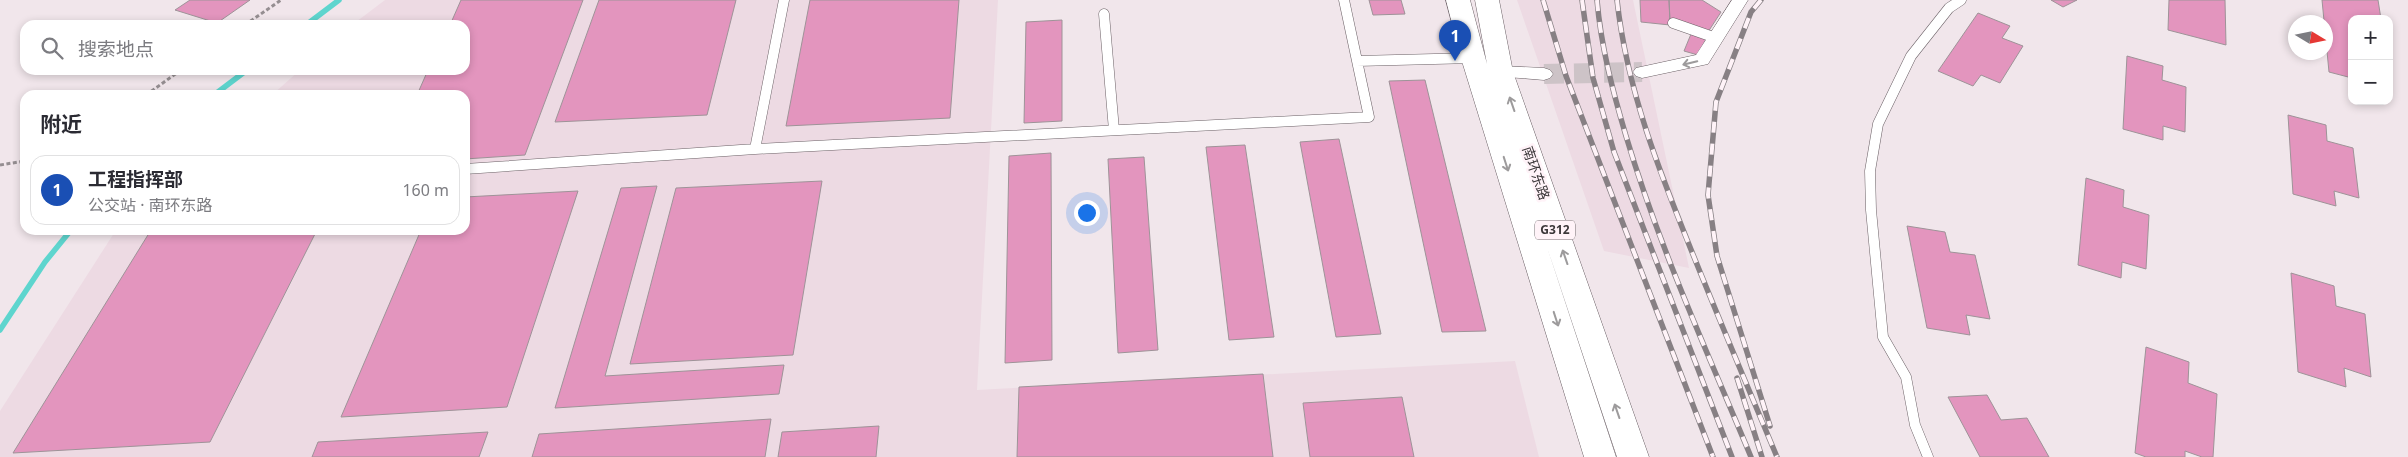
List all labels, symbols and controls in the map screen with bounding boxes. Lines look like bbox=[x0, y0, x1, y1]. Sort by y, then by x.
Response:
north arrow bbox=[2288, 15, 2333, 60]
map controls bbox=[2348, 15, 2393, 105]
button: + bbox=[2348, 15, 2393, 60]
search box bbox=[20, 20, 470, 75]
pin: 1 bbox=[1439, 20, 1471, 61]
icon: search bbox=[38, 34, 66, 62]
text: 搜索地点 bbox=[78, 36, 154, 62]
one-way arrow bbox=[1682, 59, 1698, 68]
button: − bbox=[2348, 60, 2393, 105]
one-way arrow bbox=[1506, 96, 1516, 112]
text: 附近 bbox=[40, 110, 82, 138]
street label: 南环东路 bbox=[1518, 143, 1555, 202]
one-way arrow bbox=[1502, 156, 1512, 172]
text: 工程指挥部 bbox=[88, 166, 183, 192]
text: 1 bbox=[52, 179, 62, 201]
text: 160 m bbox=[402, 179, 449, 201]
text: 公交站 · 南环东路 bbox=[88, 194, 213, 216]
your location bbox=[1074, 200, 1100, 226]
road number: G312 bbox=[1535, 220, 1575, 240]
one-way arrow bbox=[1559, 250, 1569, 266]
one-way arrow bbox=[1552, 311, 1561, 326]
one-way arrow bbox=[1612, 403, 1622, 419]

